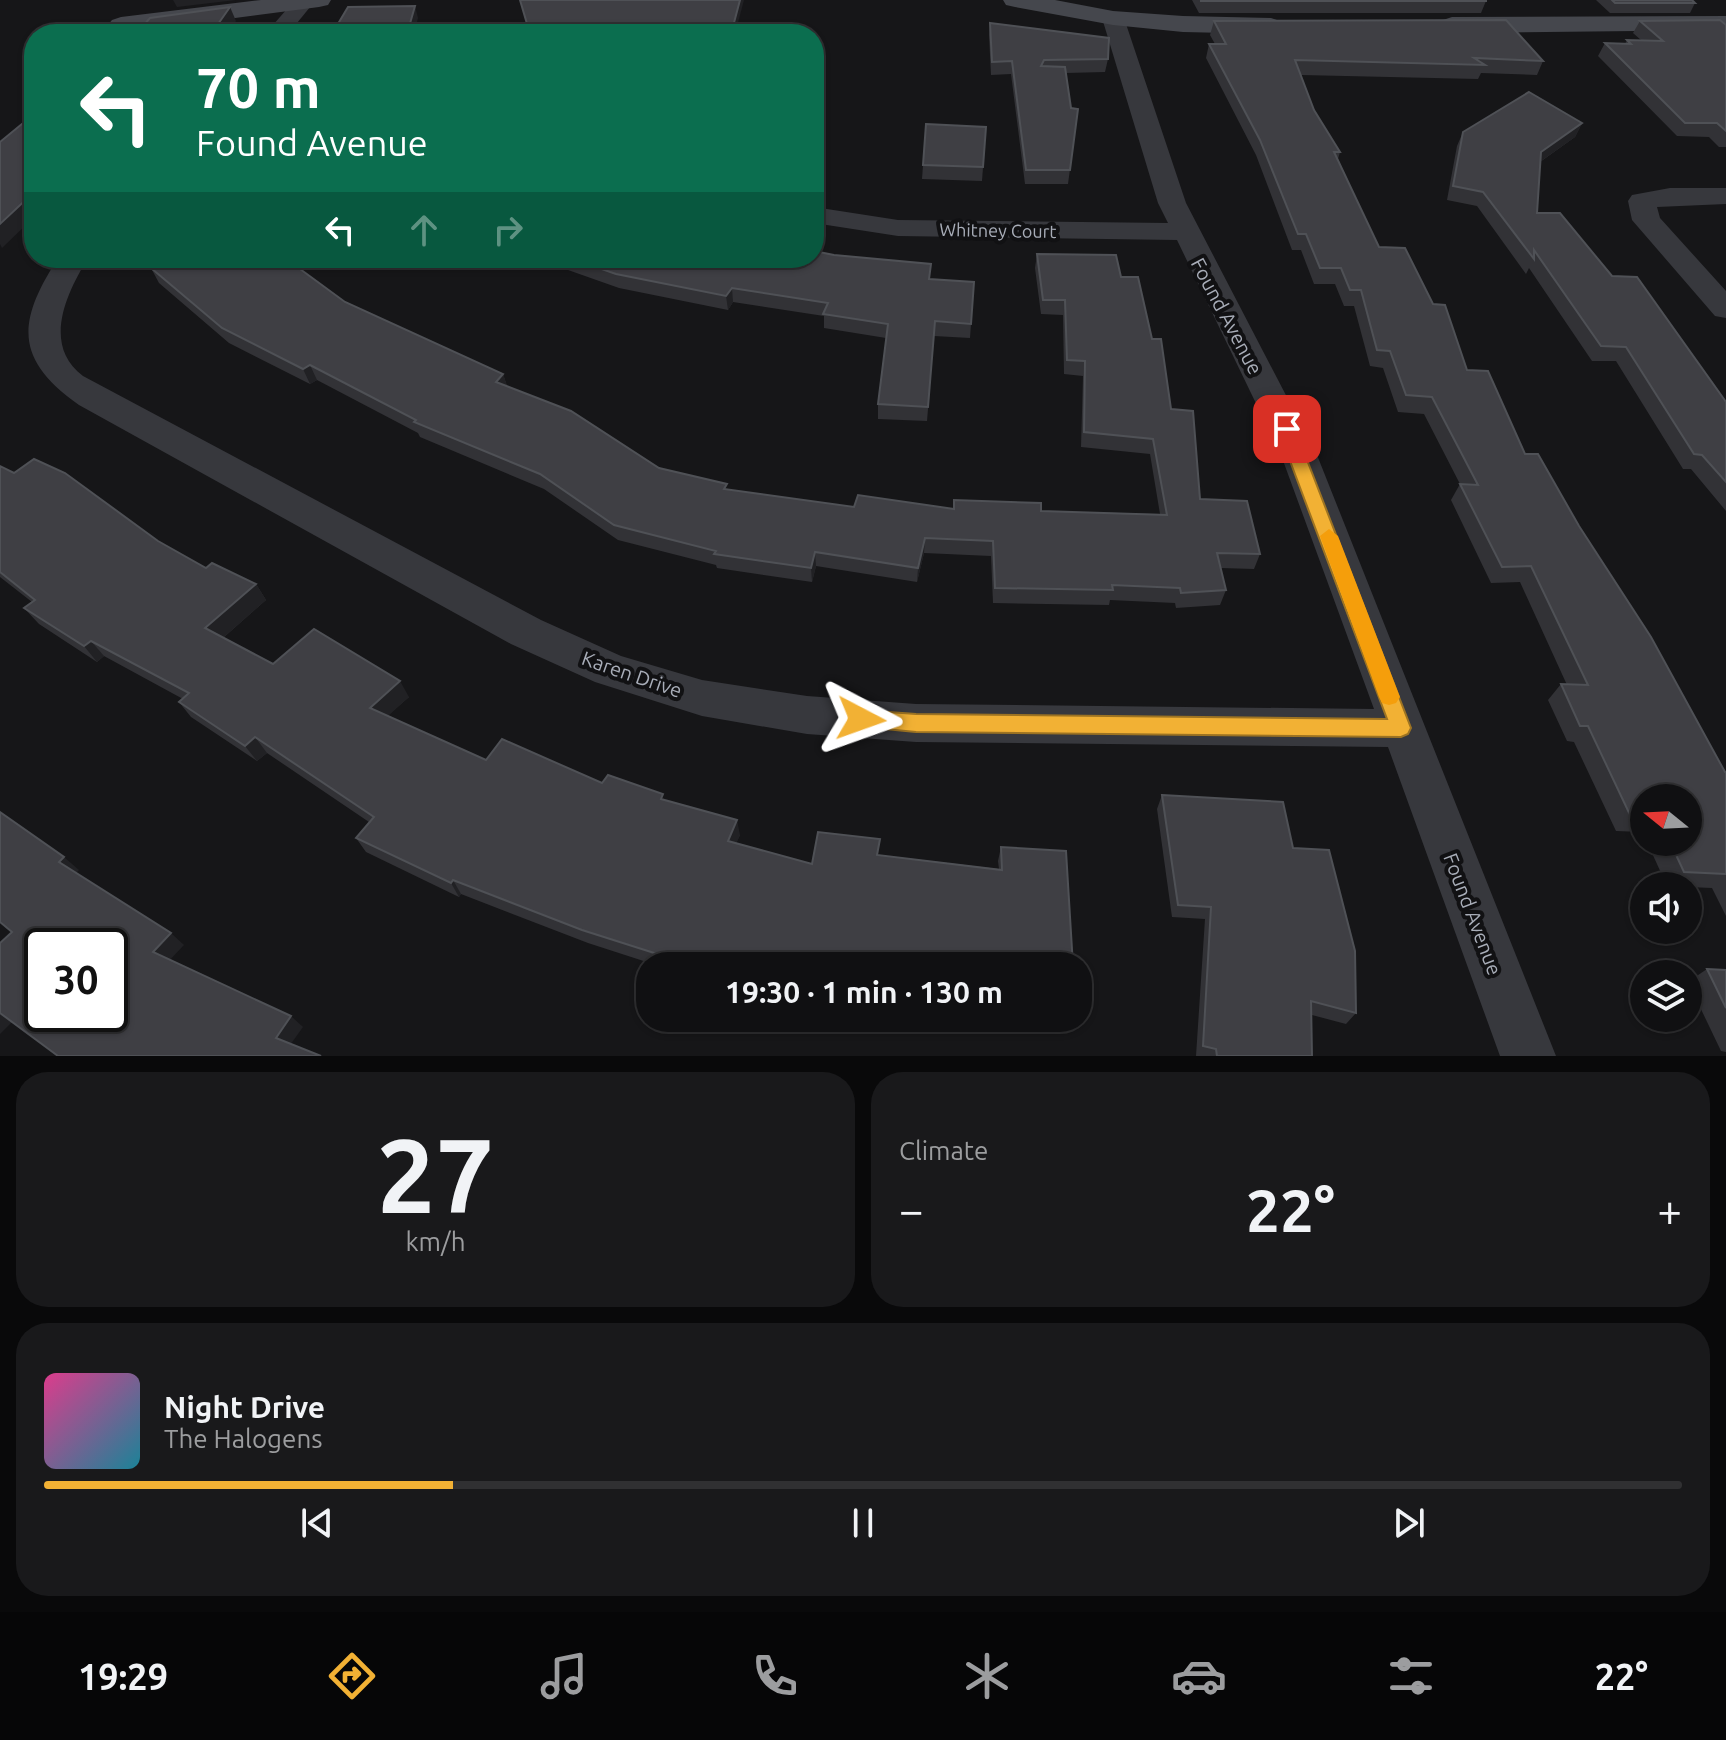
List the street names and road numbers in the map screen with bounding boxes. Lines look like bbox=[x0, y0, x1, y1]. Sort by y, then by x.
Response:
street label: Whitney Court bbox=[939, 219, 1057, 241]
street label: Found Avenue bbox=[1187, 254, 1267, 378]
street label: Karen Drive bbox=[579, 646, 685, 702]
street label: Found Avenue bbox=[1439, 850, 1507, 978]

